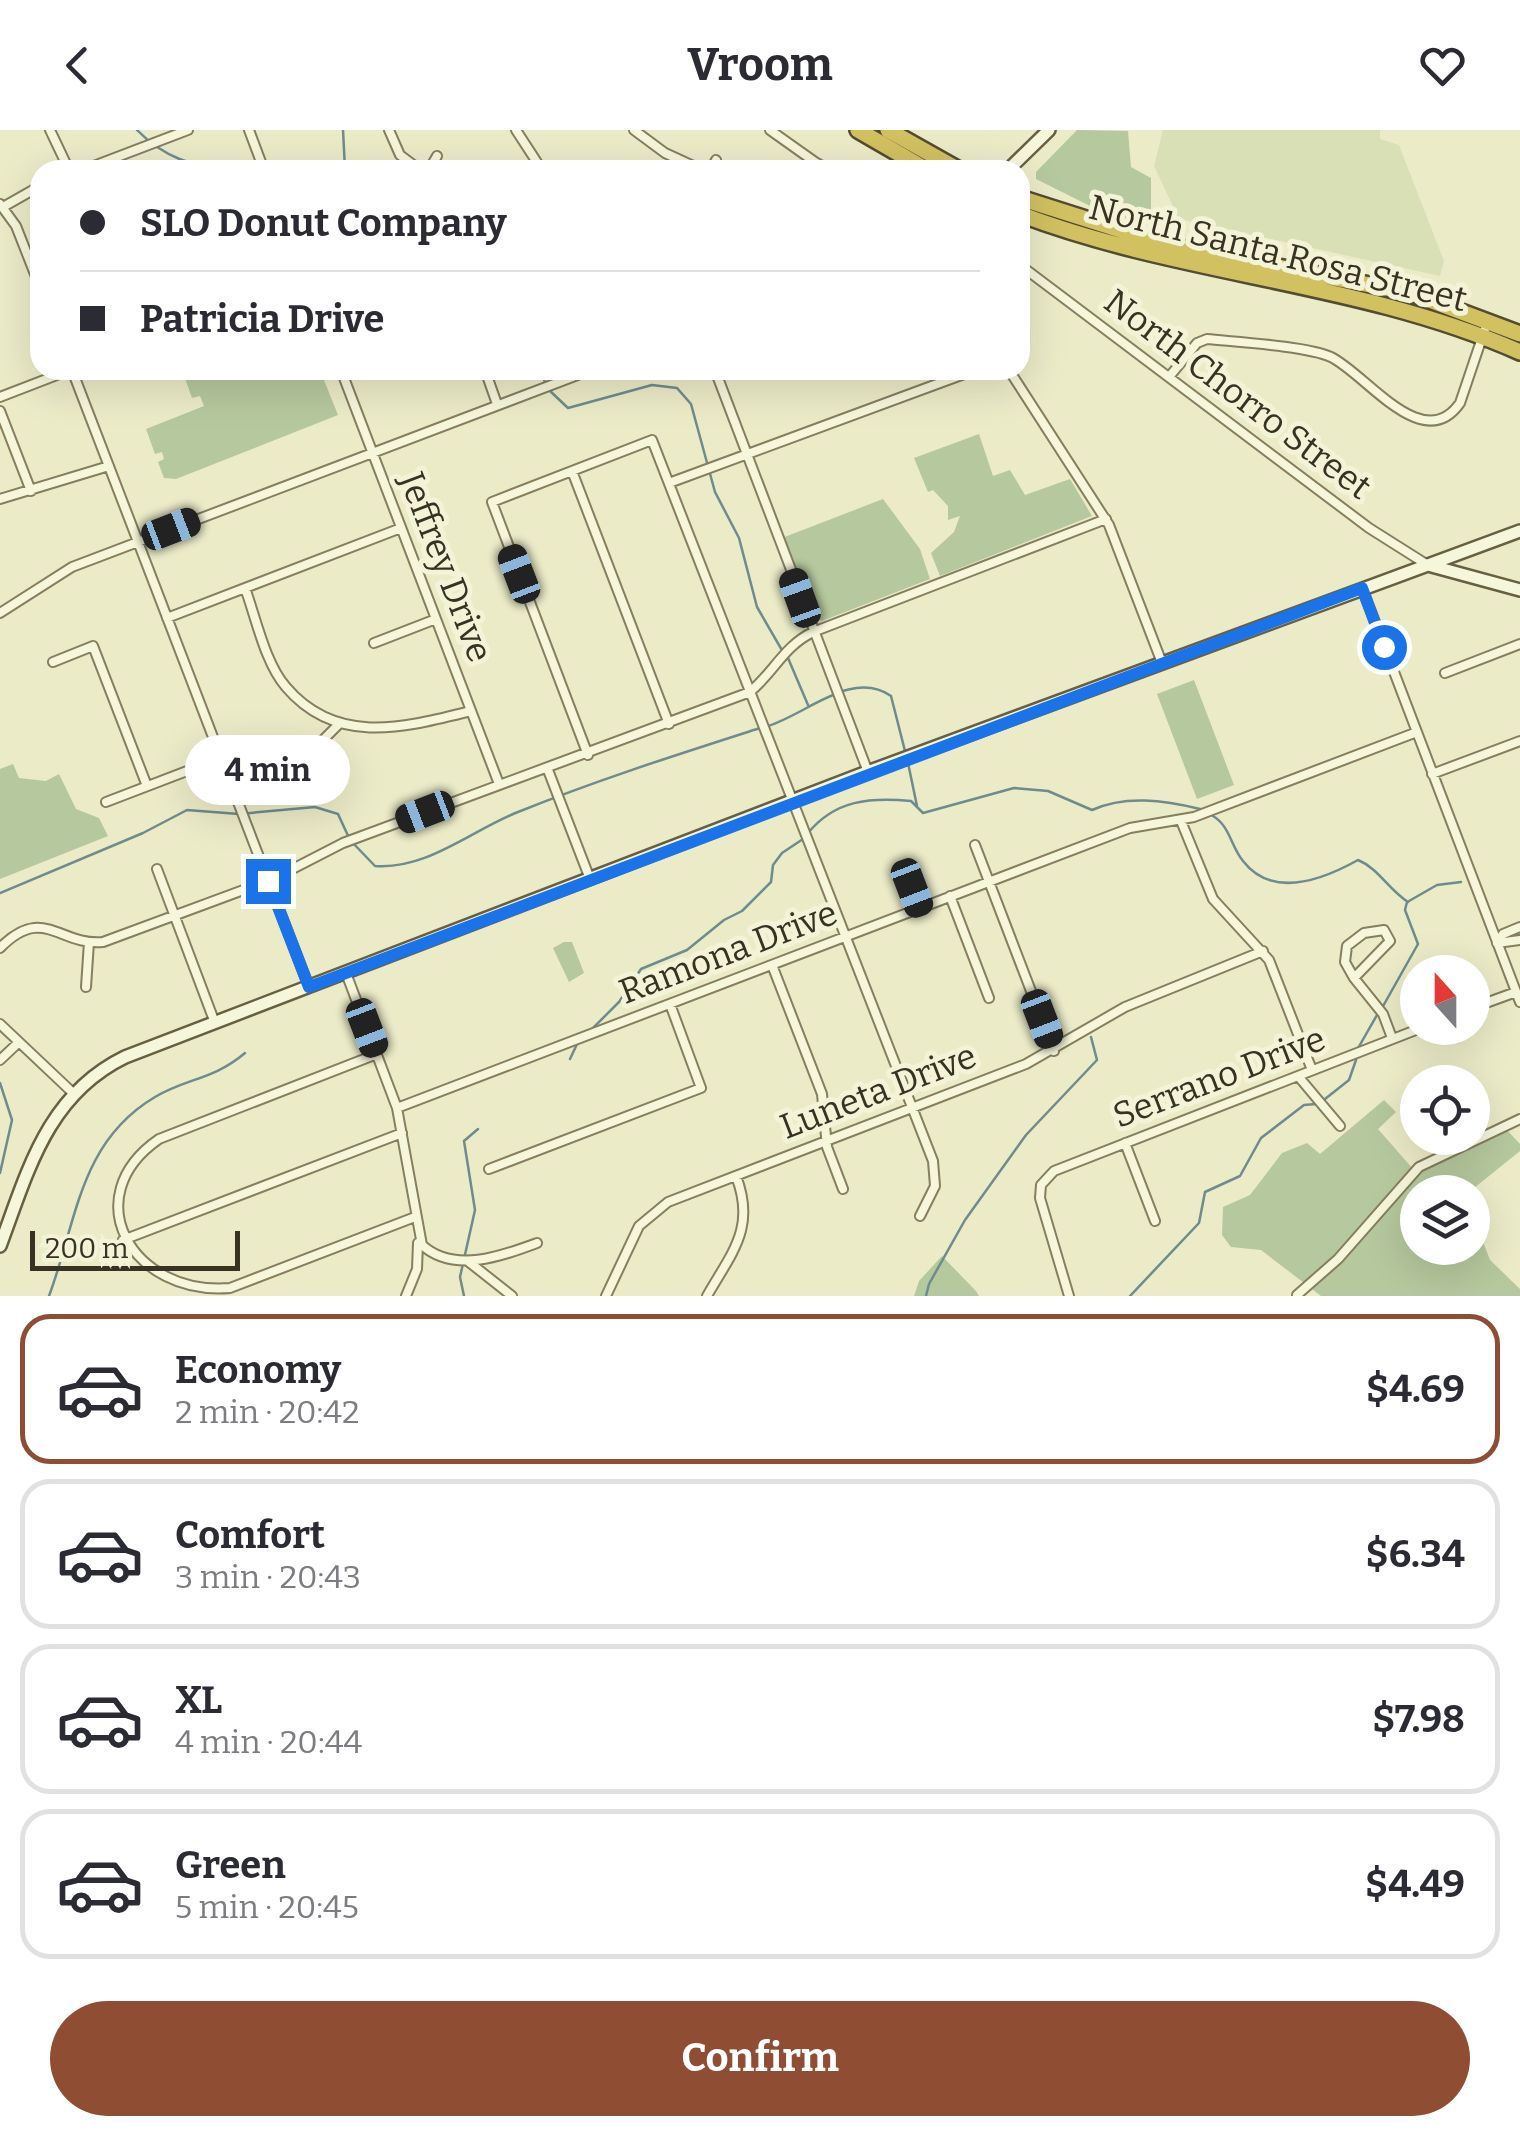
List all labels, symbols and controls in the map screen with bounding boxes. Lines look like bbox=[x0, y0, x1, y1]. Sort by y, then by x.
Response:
icon: back bbox=[50, 38, 105, 93]
text: Vroom bbox=[687, 38, 833, 92]
icon: heart bbox=[1415, 38, 1470, 93]
street label: North Santa Rosa Street bbox=[1085, 186, 1472, 320]
text: SLO Donut Company bbox=[140, 200, 507, 246]
street label: North Chorro Street bbox=[1096, 280, 1380, 508]
text: Patricia Drive bbox=[140, 296, 384, 342]
street label: Jeffrey Drive bbox=[390, 465, 501, 668]
car bbox=[138, 504, 204, 554]
car bbox=[494, 541, 544, 607]
car bbox=[776, 565, 824, 631]
route start bbox=[1362, 625, 1407, 670]
callout: 4 min bbox=[186, 736, 350, 806]
text: 4 min bbox=[224, 751, 311, 789]
car bbox=[392, 787, 458, 837]
car bbox=[887, 855, 937, 921]
route end bbox=[246, 859, 291, 904]
street label: Ramona Drive bbox=[613, 891, 843, 1013]
north arrow bbox=[1400, 955, 1490, 1045]
map controls bbox=[1400, 955, 1490, 1265]
car bbox=[1017, 986, 1067, 1052]
car bbox=[342, 995, 392, 1061]
street label: Serrano Drive bbox=[1107, 1017, 1331, 1137]
street label: Luneta Drive bbox=[774, 1034, 982, 1148]
button: locate bbox=[1400, 1065, 1490, 1155]
button: layers bbox=[1400, 1175, 1490, 1265]
scale bar bbox=[30, 1226, 240, 1270]
text: 200 m bbox=[45, 1232, 128, 1265]
icon: car bbox=[55, 1344, 145, 1434]
text: Economy bbox=[175, 1347, 341, 1393]
text: $4.69 bbox=[1366, 1366, 1465, 1412]
text: 2 min · 20:42 bbox=[175, 1393, 359, 1431]
icon: car bbox=[55, 1509, 145, 1599]
text: Comfort bbox=[175, 1512, 325, 1558]
text: $6.34 bbox=[1366, 1531, 1465, 1577]
text: 3 min · 20:43 bbox=[175, 1558, 361, 1596]
icon: car bbox=[55, 1674, 145, 1764]
text: XL bbox=[175, 1677, 222, 1723]
text: $7.98 bbox=[1372, 1696, 1465, 1742]
text: 4 min · 20:44 bbox=[175, 1723, 362, 1761]
icon: car bbox=[55, 1839, 145, 1929]
text: Green bbox=[175, 1842, 286, 1888]
text: $4.49 bbox=[1365, 1861, 1465, 1907]
text: 5 min · 20:45 bbox=[175, 1888, 359, 1926]
button: Confirm bbox=[50, 2001, 1470, 2116]

